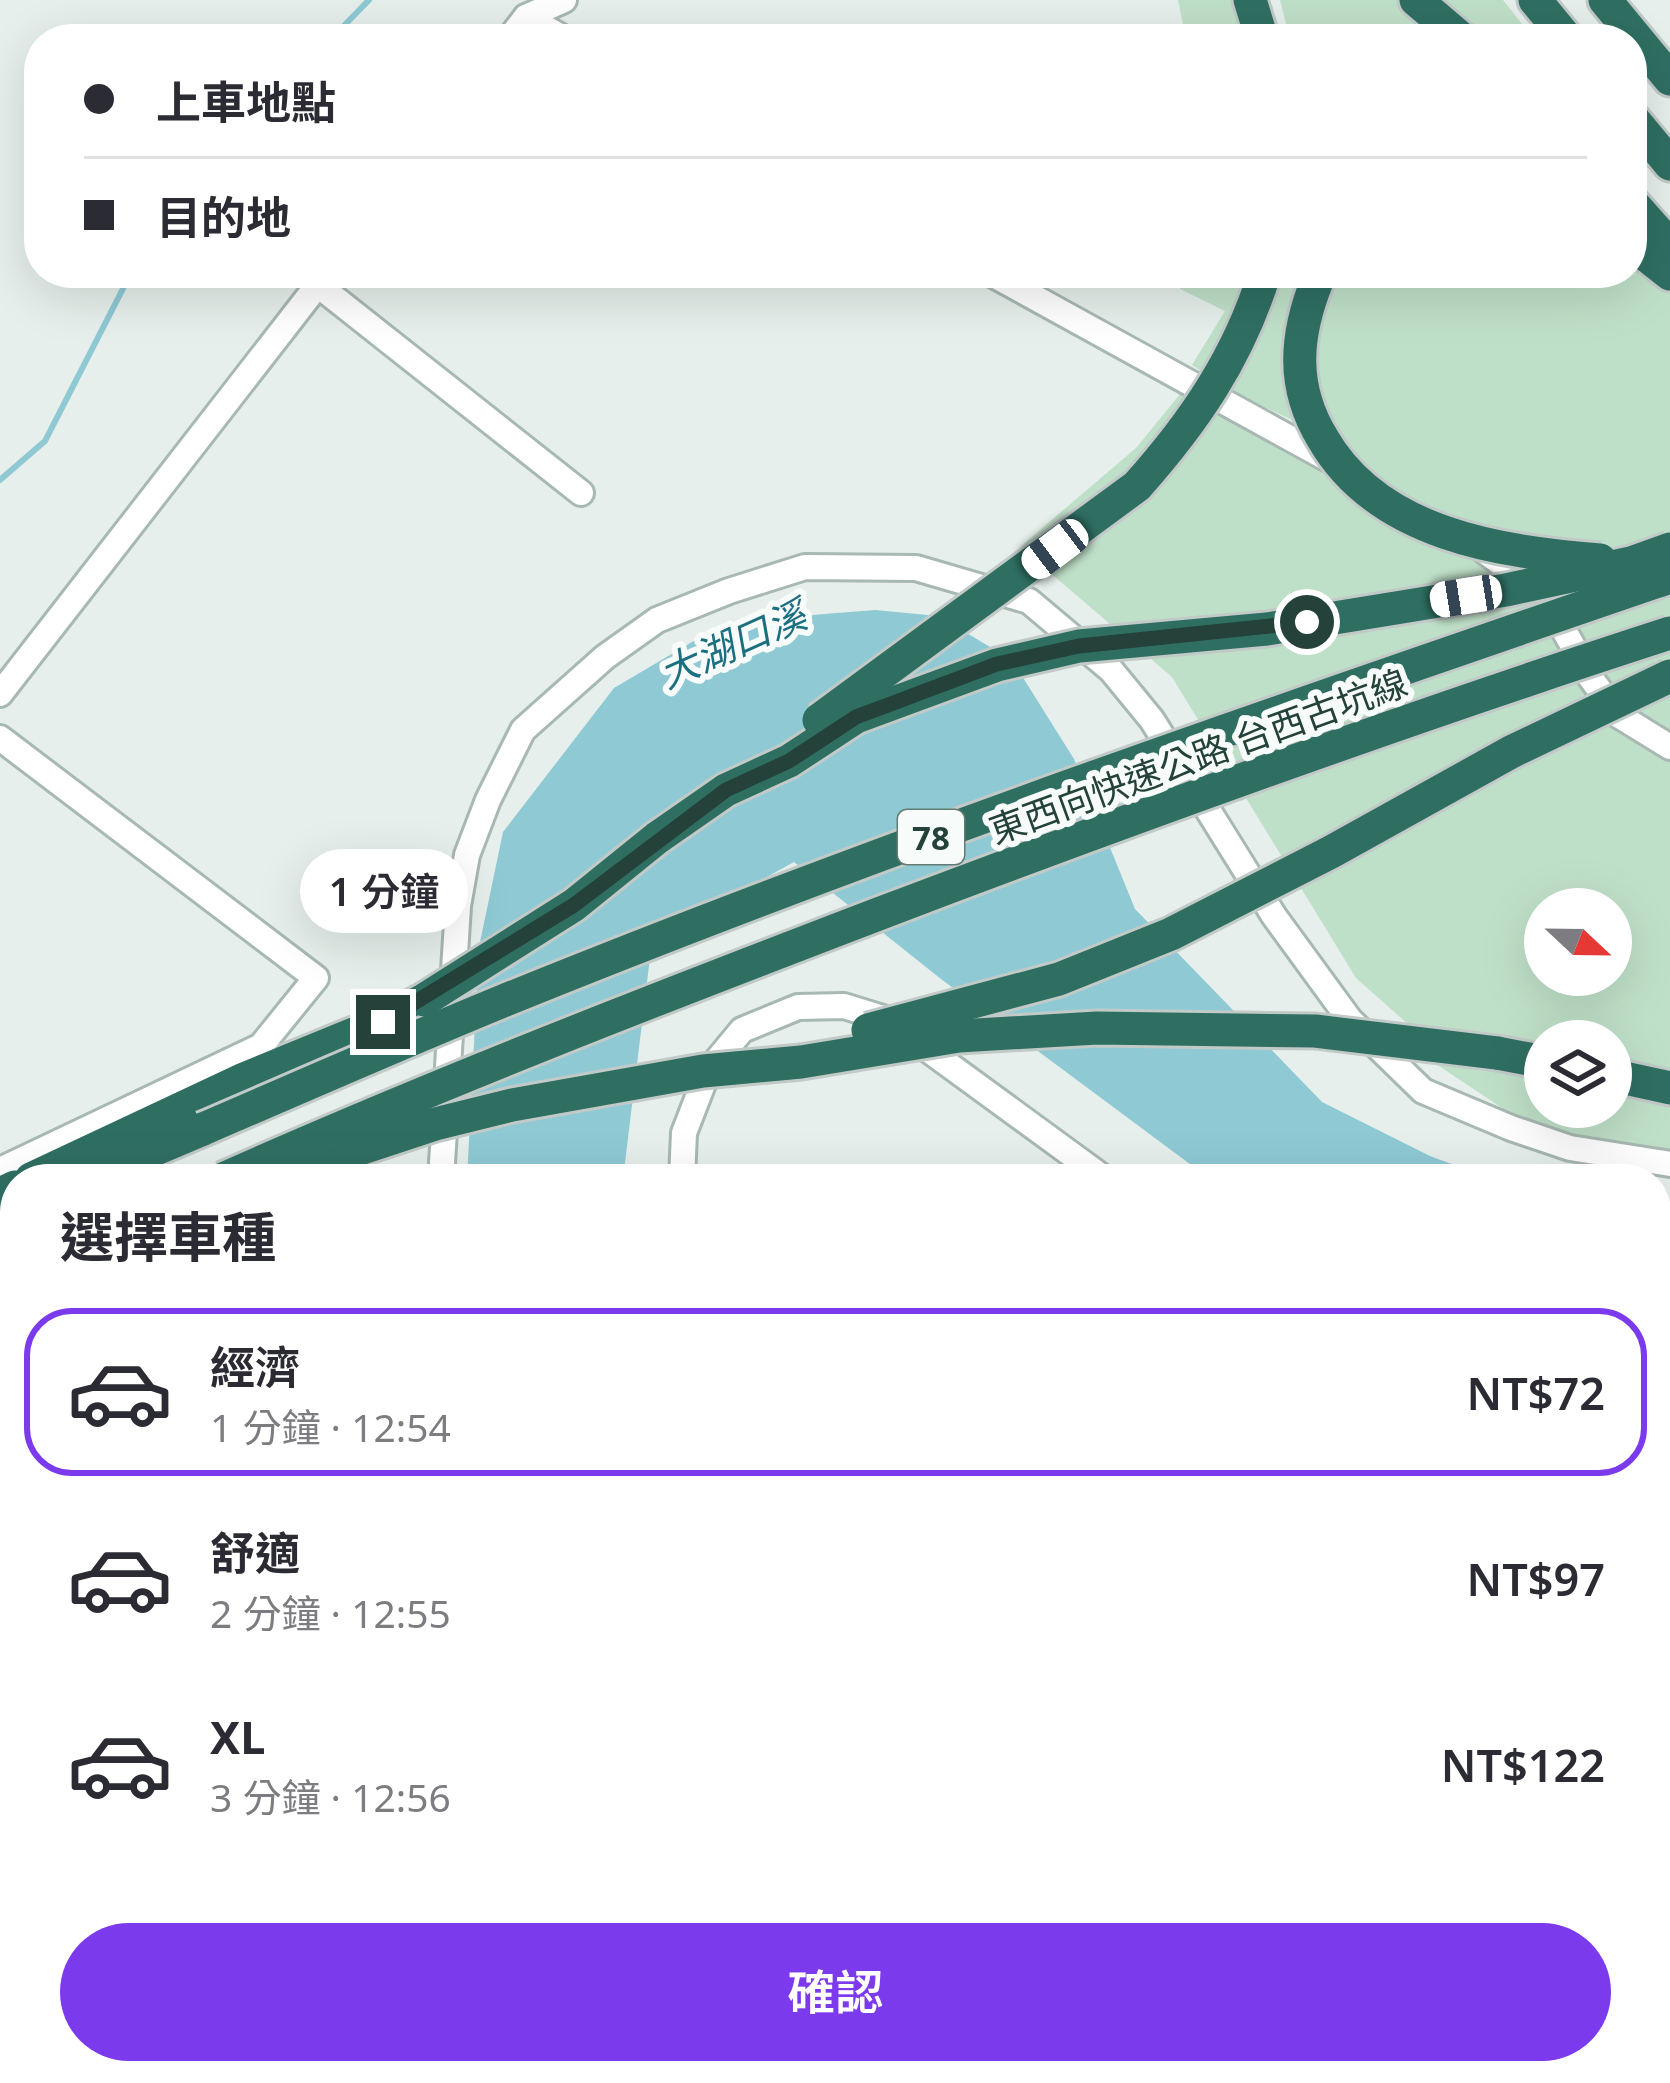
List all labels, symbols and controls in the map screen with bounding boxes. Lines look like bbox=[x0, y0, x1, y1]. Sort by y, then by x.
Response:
text: 上車地點 bbox=[156, 71, 336, 132]
text: 目的地 bbox=[156, 186, 291, 247]
car bbox=[1015, 513, 1095, 585]
car bbox=[1428, 573, 1504, 619]
water label: 大湖口溪 bbox=[650, 585, 819, 699]
route start bbox=[1280, 595, 1334, 649]
street label: 東西向快速公路 台西古坑線 bbox=[982, 657, 1414, 855]
road number: 78 bbox=[898, 810, 964, 864]
callout: 1 分鐘 bbox=[299, 848, 467, 932]
text: 1 分鐘 bbox=[329, 864, 439, 917]
north arrow bbox=[1524, 888, 1632, 996]
map controls bbox=[1524, 888, 1632, 1128]
route end bbox=[356, 995, 410, 1049]
button: layers bbox=[1524, 1020, 1632, 1128]
text: 選擇車種 bbox=[60, 1199, 276, 1273]
text: 經濟 bbox=[210, 1336, 300, 1397]
icon: car bbox=[66, 1338, 174, 1446]
text: NT$72 bbox=[1466, 1362, 1605, 1423]
text: 1 分鐘 · 12:54 bbox=[210, 1400, 451, 1453]
text: 舒適 bbox=[210, 1522, 300, 1583]
icon: car bbox=[66, 1524, 174, 1632]
text: NT$97 bbox=[1466, 1548, 1605, 1609]
text: 2 分鐘 · 12:55 bbox=[210, 1586, 451, 1639]
text: XL bbox=[210, 1706, 265, 1767]
icon: car bbox=[66, 1710, 174, 1818]
text: NT$122 bbox=[1441, 1734, 1605, 1795]
text: 3 分鐘 · 12:56 bbox=[210, 1770, 451, 1823]
button: 確認 bbox=[60, 1923, 1611, 2061]

